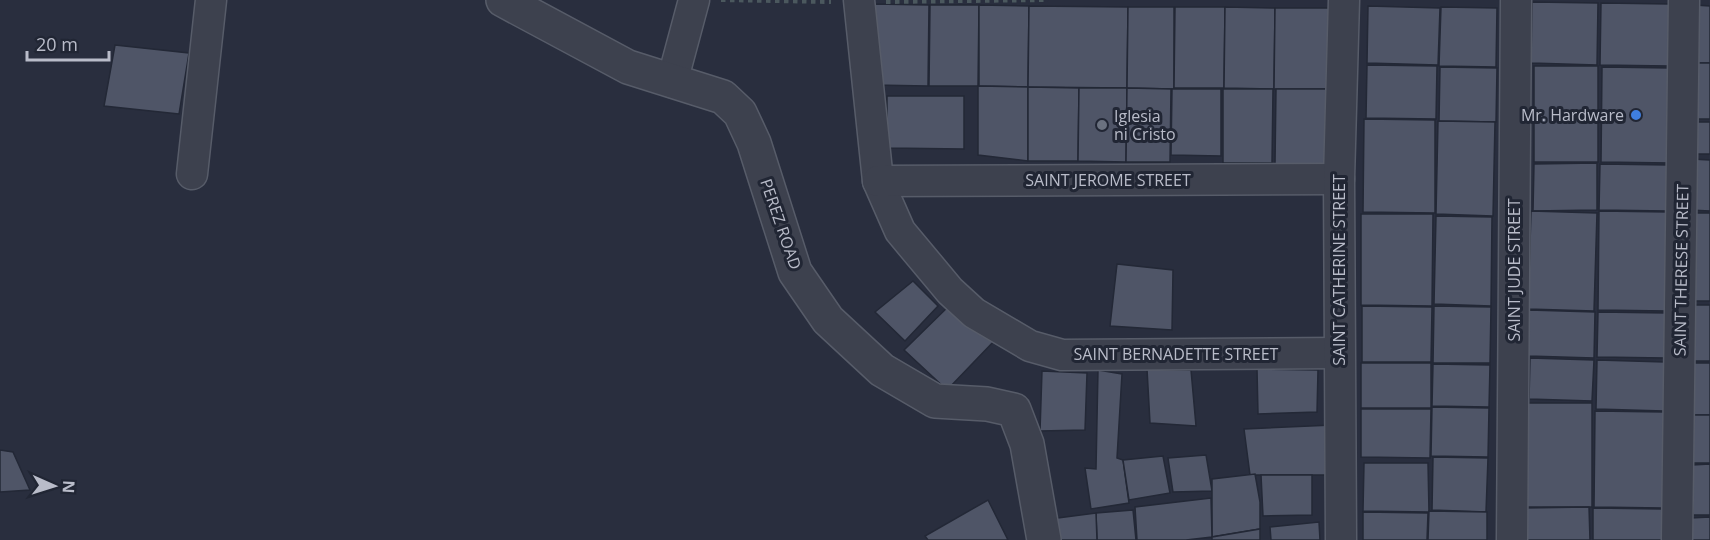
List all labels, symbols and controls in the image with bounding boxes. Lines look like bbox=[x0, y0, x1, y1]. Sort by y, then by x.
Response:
scale bar bbox=[27, 24, 110, 62]
text: 20 m bbox=[36, 32, 78, 56]
place label: Mr. Hardware bbox=[1521, 104, 1624, 126]
place label: Iglesia ni Cristo bbox=[1114, 105, 1176, 145]
marker: Mr. Hardware bbox=[1629, 108, 1643, 122]
marker: Iglesia ni Cristo bbox=[1095, 118, 1109, 132]
street label: SAINT JEROME STREET bbox=[1025, 169, 1191, 191]
street label: SAINT CATHERINE STREET bbox=[1328, 174, 1350, 366]
street label: PEREZ ROAD bbox=[755, 176, 807, 272]
street label: SAINT THERESE STREET bbox=[1668, 183, 1694, 356]
street label: SAINT JUDE STREET bbox=[1503, 198, 1525, 342]
street label: SAINT BERNADETTE STREET bbox=[1074, 343, 1279, 365]
north arrow bbox=[24, 456, 84, 516]
text: N bbox=[58, 480, 80, 494]

